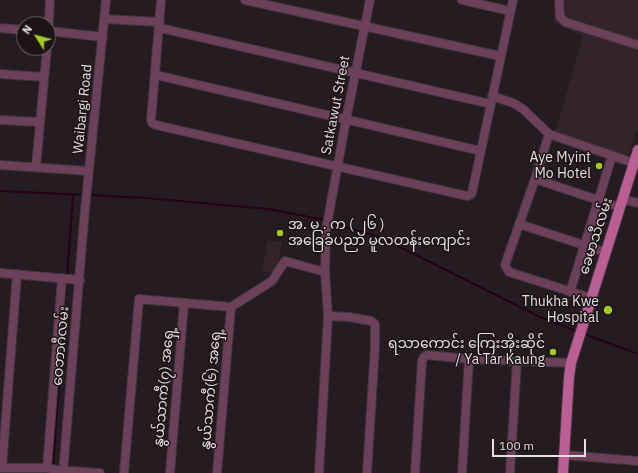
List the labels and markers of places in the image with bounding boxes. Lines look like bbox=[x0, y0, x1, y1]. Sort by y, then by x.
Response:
place label: Aye Myint Mo Hotel bbox=[530, 150, 591, 182]
marker: Aye Myint Mo Hotel bbox=[594, 161, 604, 171]
place label: အ. မ . က ( ၂၆ ) အခြေခံပညာ မူလတန်းကျောင်း bbox=[288, 217, 470, 250]
marker: အ. မ . က ( ၂၆ ) အခြေခံပညာ မူလတန်းကျောင်း bbox=[275, 228, 285, 238]
place label: Thukha Kwe Hospital bbox=[522, 294, 599, 326]
marker: Thukha Kwe Hospital bbox=[602, 304, 614, 316]
place label: ရသာကောင်း ကြေးအိုးဆိုင် / Ya Tar Kaung bbox=[388, 336, 545, 368]
marker: ရသာကောင်း ကြေးအိုးဆိုင် / Ya Tar Kaung bbox=[548, 347, 558, 357]

